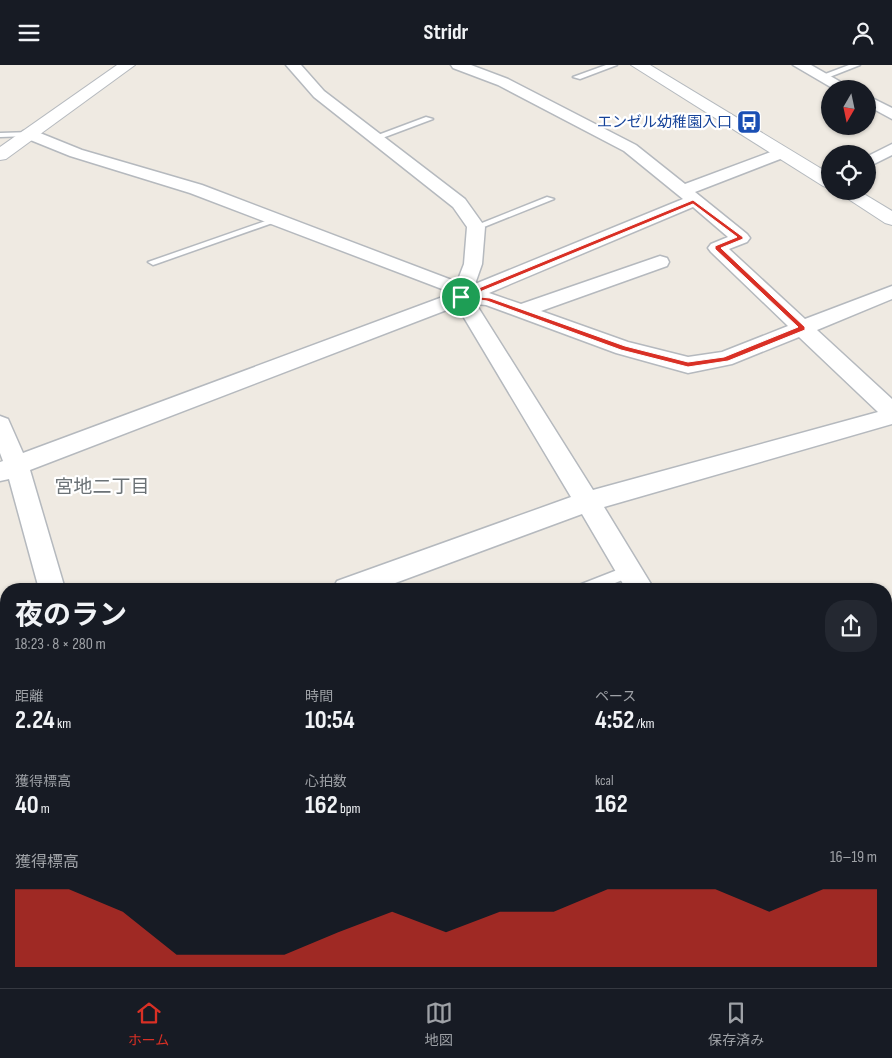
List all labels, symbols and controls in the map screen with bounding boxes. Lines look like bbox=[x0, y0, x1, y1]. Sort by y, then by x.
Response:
icon: menu bbox=[15, 19, 43, 47]
text: Stridr bbox=[424, 19, 468, 46]
icon: person bbox=[849, 19, 877, 47]
north arrow bbox=[821, 80, 876, 135]
map controls bbox=[821, 80, 876, 200]
bus stop icon: エンゼル幼稚園入口 bbox=[736, 109, 762, 135]
place label: エンゼル幼稚園入口 bbox=[597, 113, 732, 132]
button: locate bbox=[821, 145, 876, 200]
pin bbox=[440, 276, 482, 318]
icon: arrive bbox=[447, 283, 475, 311]
district label: 宮地二丁目 bbox=[54, 476, 150, 499]
text: 夜のラン bbox=[15, 599, 127, 632]
button: share bbox=[825, 600, 877, 652]
text: 18:23 · 8 × 280 m bbox=[15, 635, 106, 654]
text: 距離 bbox=[15, 688, 43, 705]
text: 時間 bbox=[305, 688, 333, 705]
text: ペース bbox=[595, 688, 636, 705]
text: 2.24 bbox=[15, 705, 55, 736]
text: 10:54 bbox=[305, 705, 355, 736]
text: 4:52 bbox=[595, 705, 634, 736]
text: km bbox=[55, 715, 71, 732]
text: /km bbox=[634, 715, 655, 732]
text: kcal bbox=[595, 772, 614, 789]
text: 獲得標高 bbox=[15, 773, 71, 790]
text: 心拍数 bbox=[305, 773, 347, 790]
text: 162 bbox=[595, 789, 628, 820]
text: 40 bbox=[15, 790, 39, 821]
text: 162 bbox=[305, 790, 338, 821]
text: m bbox=[39, 800, 50, 817]
text: bpm bbox=[338, 800, 361, 817]
text: 16–19 m bbox=[830, 848, 877, 867]
text: 獲得標高 bbox=[15, 853, 79, 872]
tab: ホーム bbox=[128, 999, 169, 1049]
tab: 地図 bbox=[425, 999, 453, 1049]
tab: 保存済み bbox=[708, 999, 764, 1049]

